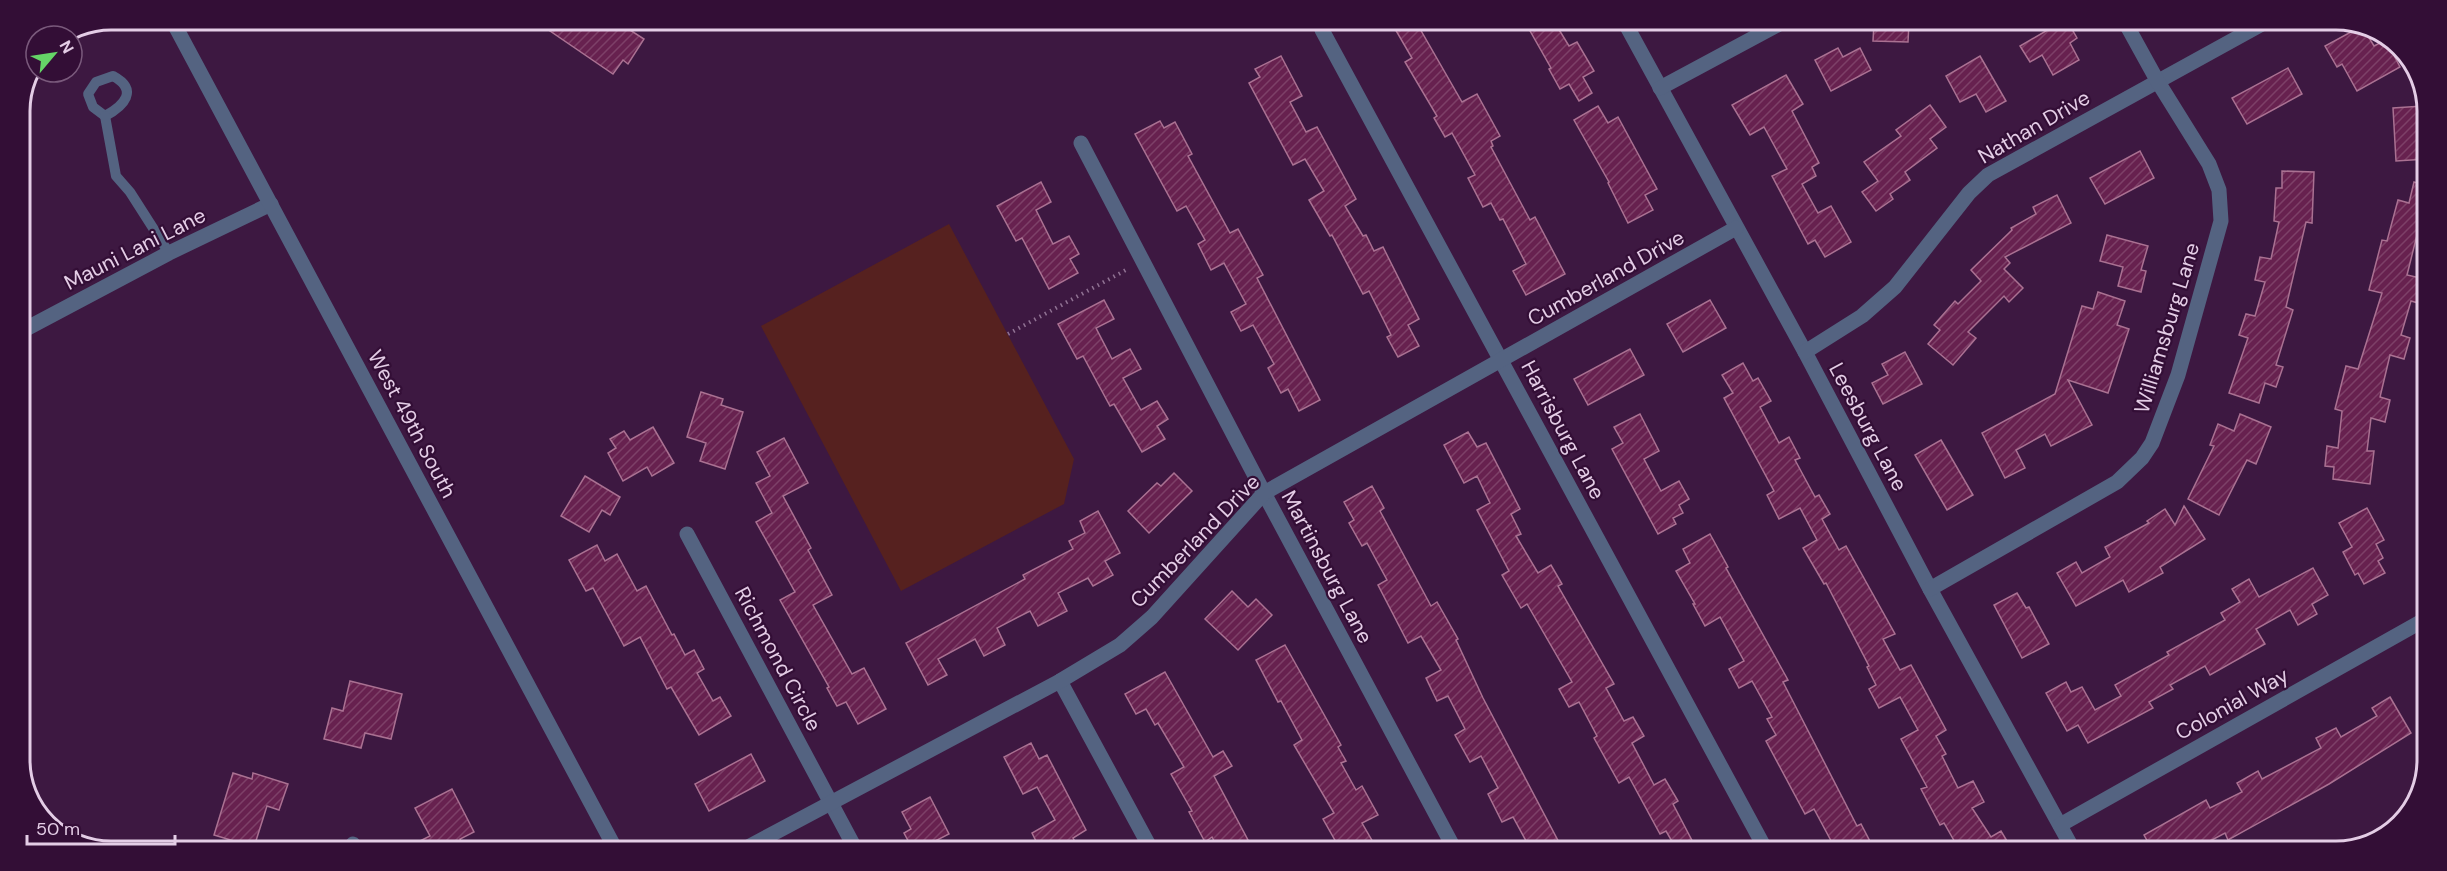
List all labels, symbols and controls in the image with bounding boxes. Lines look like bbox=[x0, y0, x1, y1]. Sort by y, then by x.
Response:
north arrow bbox=[24, 24, 84, 84]
text: N bbox=[55, 37, 79, 57]
street label: Nathan Drive bbox=[1973, 84, 2095, 170]
street label: Mauni Lani Lane bbox=[59, 201, 211, 297]
street label: Cumberland Drive bbox=[1523, 223, 1690, 333]
street label: Williamsburg Lane bbox=[2128, 239, 2206, 417]
street label: West 49th South bbox=[361, 345, 463, 503]
street label: Harrisburg Lane bbox=[1515, 356, 1611, 504]
street label: Leesburg Lane bbox=[1822, 358, 1914, 496]
street label: Cumberland Drive bbox=[1124, 468, 1266, 614]
street label: Martinsburg Lane bbox=[1275, 486, 1379, 648]
street label: Richmond Circle bbox=[728, 582, 828, 736]
street label: Colonial Way bbox=[2170, 661, 2294, 747]
scale bar bbox=[27, 808, 176, 846]
text: 50 m bbox=[36, 817, 80, 841]

